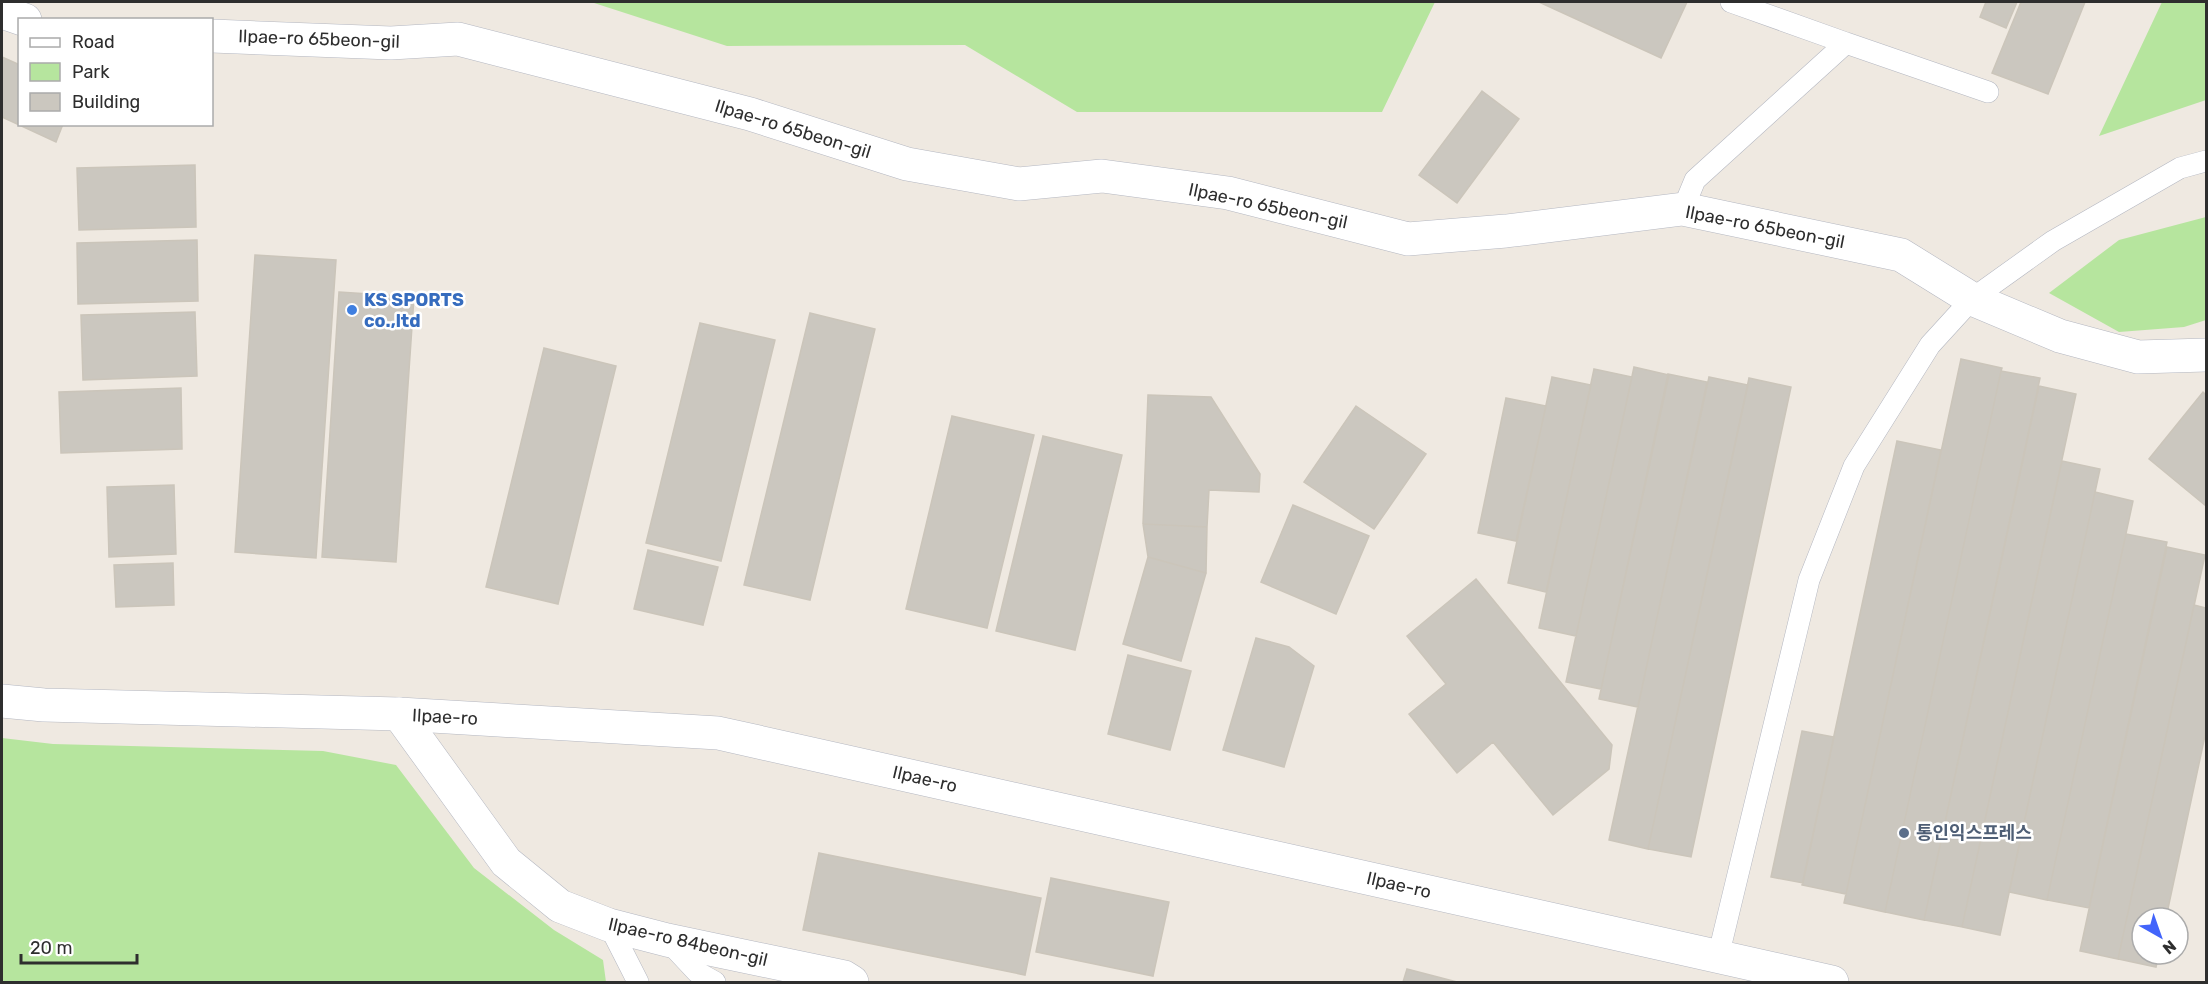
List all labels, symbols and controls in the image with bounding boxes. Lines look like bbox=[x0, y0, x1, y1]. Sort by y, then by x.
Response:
legend bbox=[18, 18, 213, 126]
street label: Ilpae-ro 65beon-gil bbox=[238, 25, 400, 53]
text: Road bbox=[72, 31, 115, 53]
text: Park bbox=[72, 61, 110, 83]
text: Building bbox=[72, 91, 140, 113]
street label: Ilpae-ro 65beon-gil bbox=[712, 95, 874, 163]
street label: Ilpae-ro 65beon-gil bbox=[1187, 178, 1349, 234]
street label: Ilpae-ro 65beon-gil bbox=[1683, 201, 1847, 253]
place label: KS SPORTS co.,ltd bbox=[364, 289, 464, 332]
marker: KS SPORTS co.,ltd bbox=[345, 303, 359, 317]
street label: Ilpae-ro bbox=[412, 704, 478, 730]
street label: Ilpae-ro bbox=[890, 761, 960, 797]
place label: 통인익스프레스 bbox=[1916, 822, 2032, 844]
marker: 통인익스프레스 bbox=[1897, 826, 1911, 840]
street label: Ilpae-ro bbox=[1364, 867, 1434, 903]
north arrow bbox=[2130, 906, 2190, 966]
street label: Ilpae-ro 84beon-gil bbox=[606, 913, 770, 971]
scale bar bbox=[21, 927, 136, 965]
text: N bbox=[2159, 936, 2180, 958]
text: 20 m bbox=[30, 937, 72, 959]

